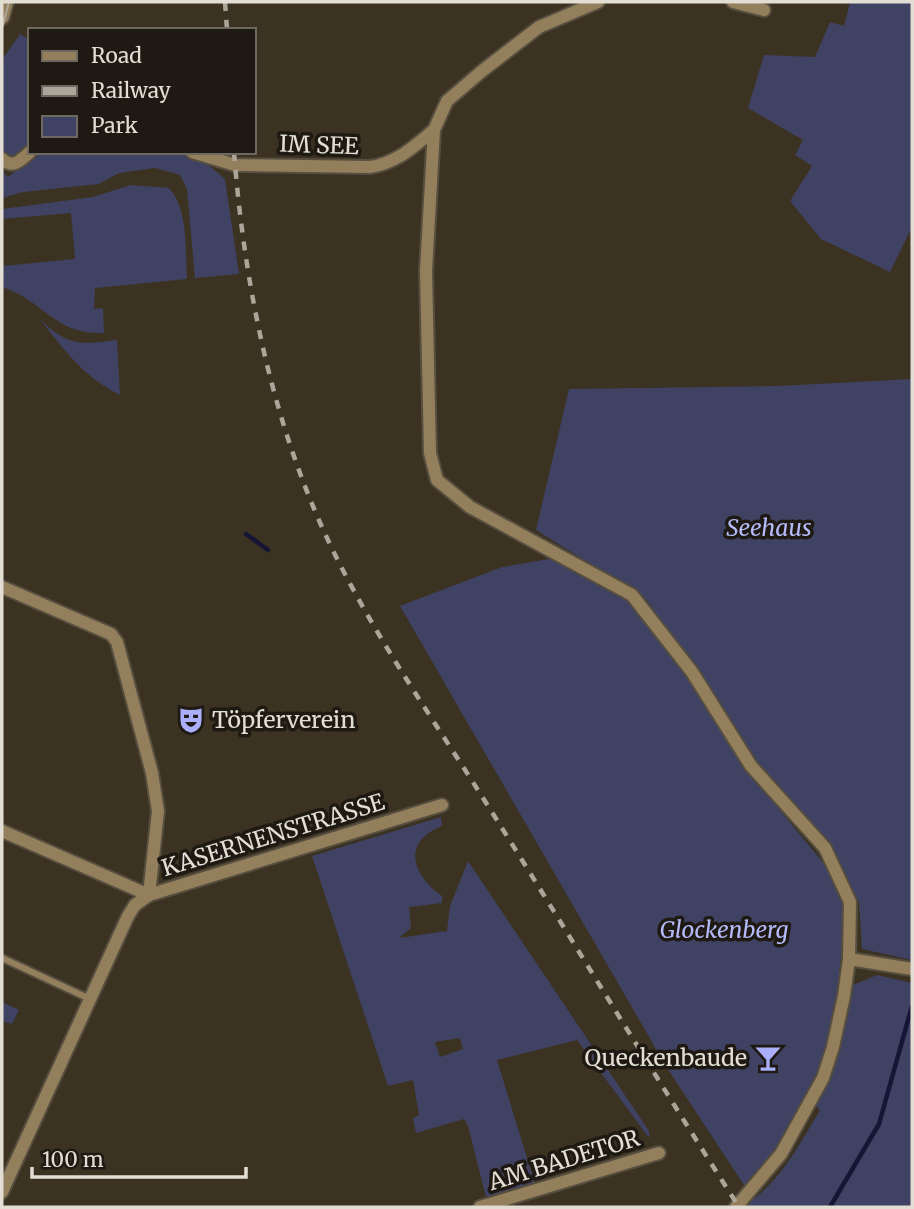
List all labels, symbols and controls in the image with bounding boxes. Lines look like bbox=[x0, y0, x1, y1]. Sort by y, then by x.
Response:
legend bbox=[28, 28, 256, 154]
text: Road bbox=[91, 42, 142, 69]
text: Railway bbox=[91, 77, 172, 104]
text: Park bbox=[91, 112, 138, 139]
street label: IM SEE bbox=[279, 129, 360, 160]
park label: Seehaus bbox=[726, 513, 812, 542]
theatre icon: Töpferverein bbox=[176, 705, 206, 735]
place label: Töpferverein bbox=[212, 705, 356, 734]
street label: KASERNENSTRASSE bbox=[158, 787, 388, 882]
park label: Glockenberg bbox=[660, 915, 788, 944]
place label: Queckenbaude bbox=[584, 1043, 747, 1072]
bar icon: Queckenbaude bbox=[753, 1043, 783, 1073]
street label: AM BADETOR bbox=[484, 1123, 643, 1197]
scale bar bbox=[32, 1136, 245, 1180]
text: 100 m bbox=[42, 1146, 104, 1173]

